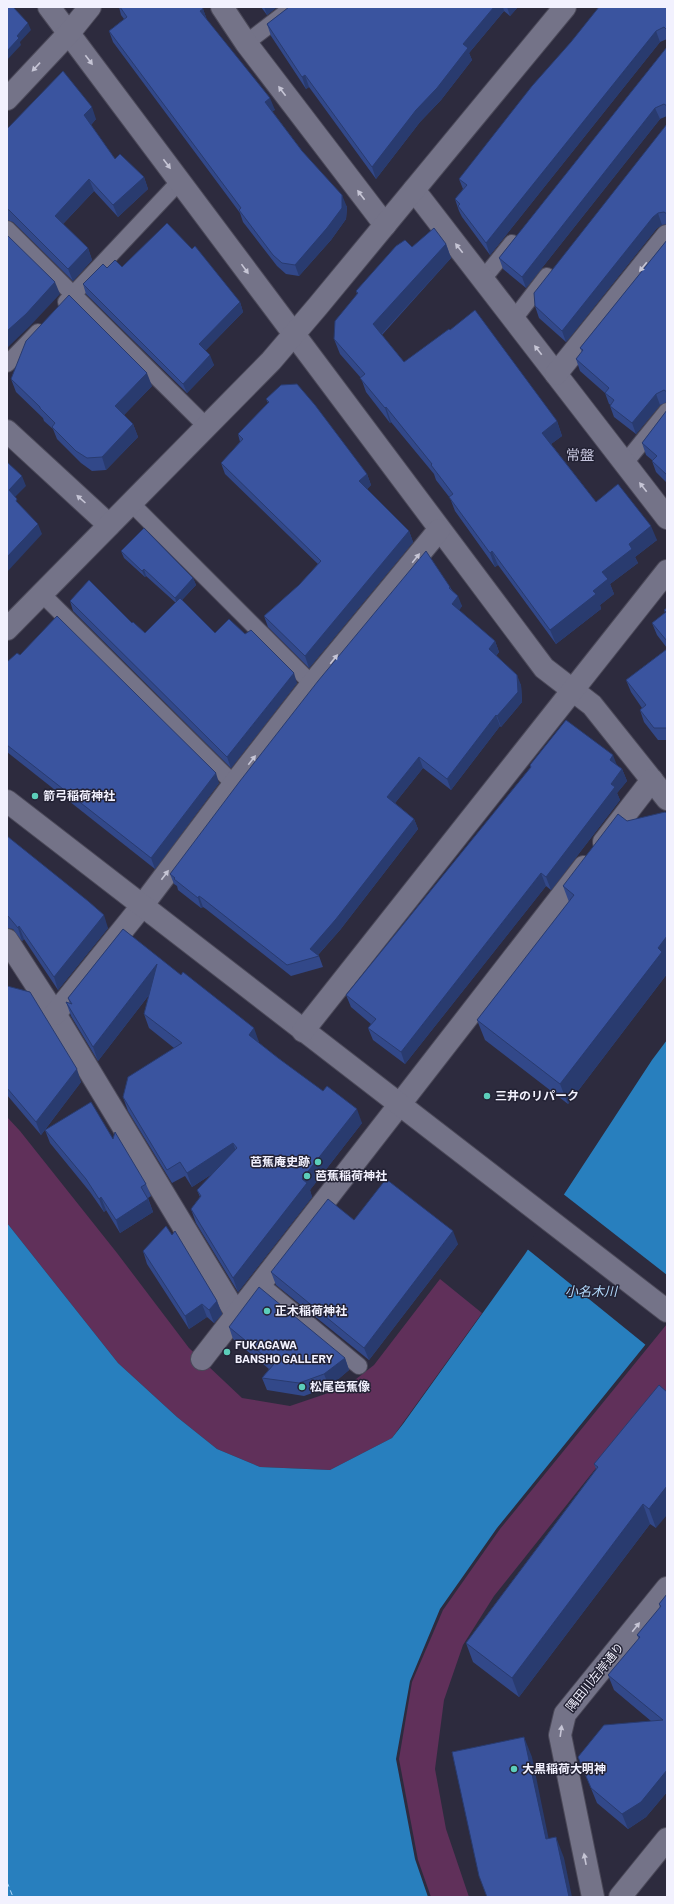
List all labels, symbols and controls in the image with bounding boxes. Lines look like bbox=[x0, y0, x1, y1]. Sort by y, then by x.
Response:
one-way arrow bbox=[85, 55, 93, 66]
one-way arrow bbox=[32, 63, 41, 72]
one-way arrow bbox=[278, 86, 286, 97]
one-way arrow bbox=[163, 159, 172, 170]
one-way arrow bbox=[356, 189, 365, 200]
one-way arrow bbox=[454, 242, 463, 253]
one-way arrow bbox=[638, 261, 647, 272]
one-way arrow bbox=[241, 263, 249, 274]
one-way arrow bbox=[534, 345, 543, 356]
district label: 常盤 bbox=[566, 446, 594, 463]
one-way arrow bbox=[639, 481, 647, 492]
one-way arrow bbox=[76, 494, 86, 504]
one-way arrow bbox=[412, 553, 421, 564]
one-way arrow bbox=[329, 653, 338, 664]
one-way arrow bbox=[248, 755, 257, 766]
place label: 箭弓稲荷神社 bbox=[43, 788, 115, 802]
marker: 箭弓稲荷神社 bbox=[30, 791, 40, 801]
one-way arrow bbox=[161, 870, 169, 880]
place label: 三井のリパーク bbox=[495, 1088, 579, 1102]
marker: 三井のリパーク bbox=[482, 1091, 492, 1101]
place label: 芭蕉庵史跡 bbox=[250, 1154, 310, 1168]
marker: 芭蕉庵史跡 bbox=[313, 1157, 323, 1167]
place label: 芭蕉稲荷神社 bbox=[315, 1168, 387, 1182]
marker: 芭蕉稲荷神社 bbox=[302, 1171, 312, 1181]
water label: 小名木川 bbox=[565, 1283, 619, 1299]
place label: 正木稲荷神社 bbox=[275, 1303, 347, 1317]
marker: 正木稲荷神社 bbox=[262, 1306, 272, 1316]
place label: FUKAGAWA BANSHO GALLERY bbox=[235, 1337, 334, 1365]
marker: FUKAGAWA BANSHO GALLERY bbox=[222, 1347, 232, 1357]
place label: 松尾芭蕉像 bbox=[310, 1379, 370, 1393]
marker: 松尾芭蕉像 bbox=[297, 1382, 307, 1392]
one-way arrow bbox=[631, 1622, 640, 1632]
street label: 隅田川左岸通り bbox=[562, 1639, 626, 1713]
one-way arrow bbox=[558, 1725, 564, 1738]
place label: 大黒稲荷大明神 bbox=[522, 1761, 606, 1775]
marker: 大黒稲荷大明神 bbox=[509, 1764, 519, 1774]
one-way arrow bbox=[582, 1853, 588, 1865]

